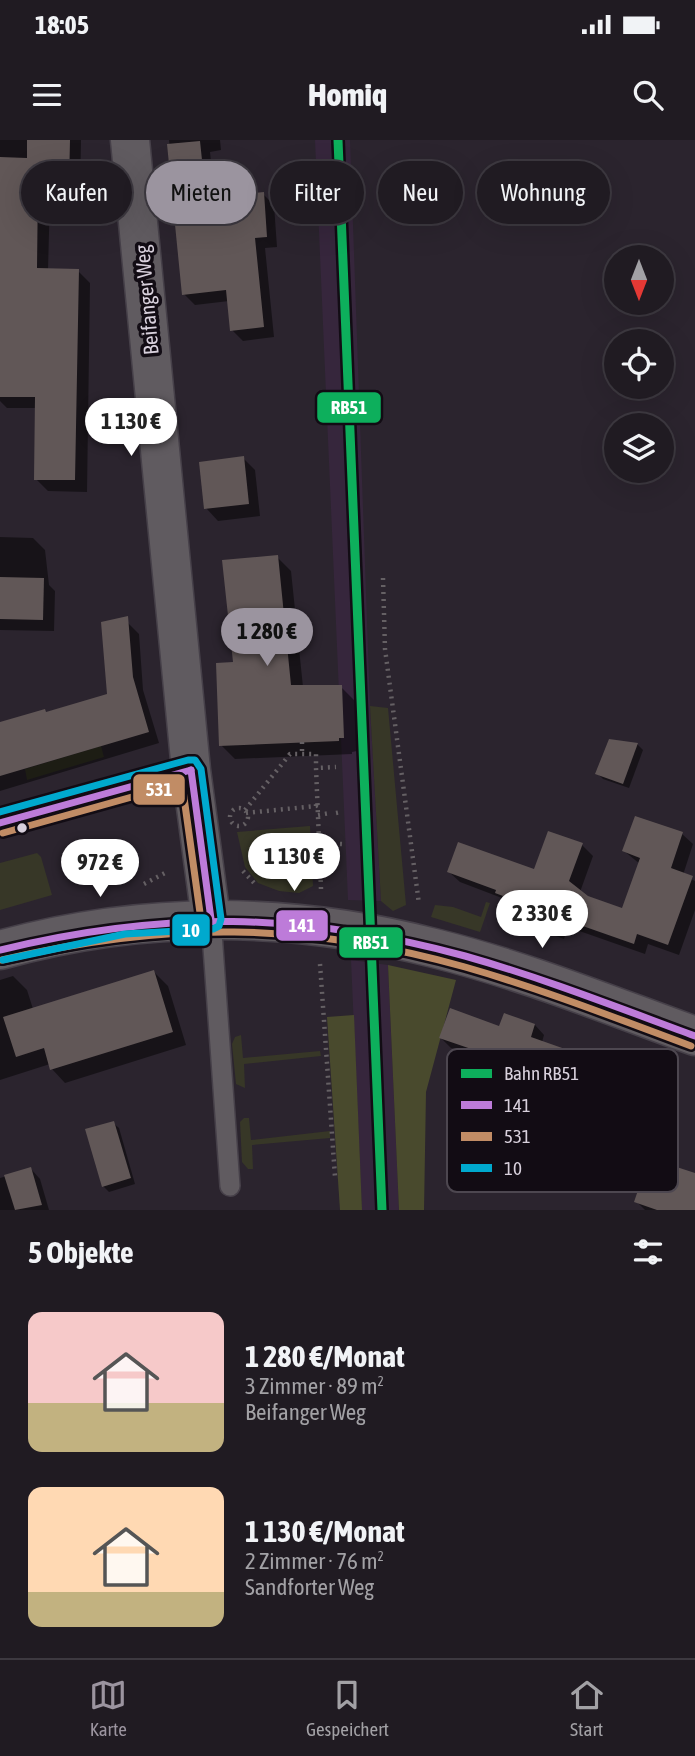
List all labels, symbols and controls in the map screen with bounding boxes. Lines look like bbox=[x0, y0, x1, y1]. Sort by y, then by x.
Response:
text: 18:05 bbox=[35, 10, 89, 40]
icon: menu bbox=[28, 76, 66, 114]
text: Homiq bbox=[308, 76, 387, 113]
icon: search bbox=[629, 76, 667, 114]
chip: Kaufen bbox=[21, 161, 132, 224]
chip: Mieten bbox=[146, 161, 256, 224]
chip: Filter bbox=[270, 161, 364, 224]
chip: Neu bbox=[378, 161, 463, 224]
chip: Wohnung bbox=[477, 161, 610, 224]
street label: Beifanger Weg bbox=[129, 244, 163, 356]
north arrow bbox=[604, 245, 674, 315]
map controls bbox=[604, 245, 674, 483]
button: locate bbox=[604, 329, 674, 399]
line badge: RB51 bbox=[316, 391, 382, 424]
text: RB51 bbox=[331, 396, 367, 418]
pin: 1 130 € bbox=[66, 398, 196, 458]
text: 1 130 € bbox=[101, 408, 161, 434]
button: layers bbox=[604, 413, 674, 483]
pin: 1 280 € bbox=[202, 608, 332, 668]
text: 1 280 € bbox=[237, 618, 297, 644]
line badge: 531 bbox=[132, 773, 186, 806]
text: 531 bbox=[146, 778, 172, 800]
unlabelled marker bbox=[15, 821, 29, 835]
pin: 1 130 € bbox=[229, 834, 359, 893]
pin: 972 € bbox=[51, 840, 149, 899]
text: 1 130 € bbox=[264, 843, 324, 869]
text: 972 € bbox=[77, 849, 123, 875]
pin: 2 330 € bbox=[477, 890, 607, 950]
text: 2 330 € bbox=[512, 900, 572, 926]
line badge: 141 bbox=[275, 909, 329, 942]
line badge: 10 bbox=[171, 913, 211, 947]
text: 141 bbox=[289, 914, 315, 936]
text: 10 bbox=[182, 919, 200, 941]
line badge: RB51 bbox=[338, 926, 404, 959]
text: RB51 bbox=[353, 931, 389, 953]
legend bbox=[447, 1049, 678, 1192]
text: Bahn RB51 bbox=[504, 1062, 579, 1084]
text: 141 bbox=[504, 1094, 531, 1116]
text: 531 bbox=[504, 1125, 531, 1147]
text: 10 bbox=[504, 1157, 522, 1179]
icon: filters bbox=[629, 1233, 667, 1271]
text: 5 Objekte bbox=[28, 1235, 134, 1269]
text: 1 280 €/Monat bbox=[245, 1339, 405, 1373]
icon: home bbox=[84, 1340, 168, 1424]
text: 3 Zimmer · 89 m² bbox=[245, 1373, 384, 1399]
text: Beifanger Weg bbox=[245, 1399, 366, 1425]
text: 1 130 €/Monat bbox=[245, 1514, 405, 1548]
icon: home bbox=[84, 1515, 168, 1599]
text: 2 Zimmer · 76 m² bbox=[245, 1548, 384, 1574]
text: Sandforter Weg bbox=[245, 1574, 374, 1600]
tab: Karte bbox=[89, 1676, 127, 1740]
tab: Gespeichert bbox=[306, 1676, 389, 1740]
tab: Start bbox=[568, 1676, 606, 1740]

